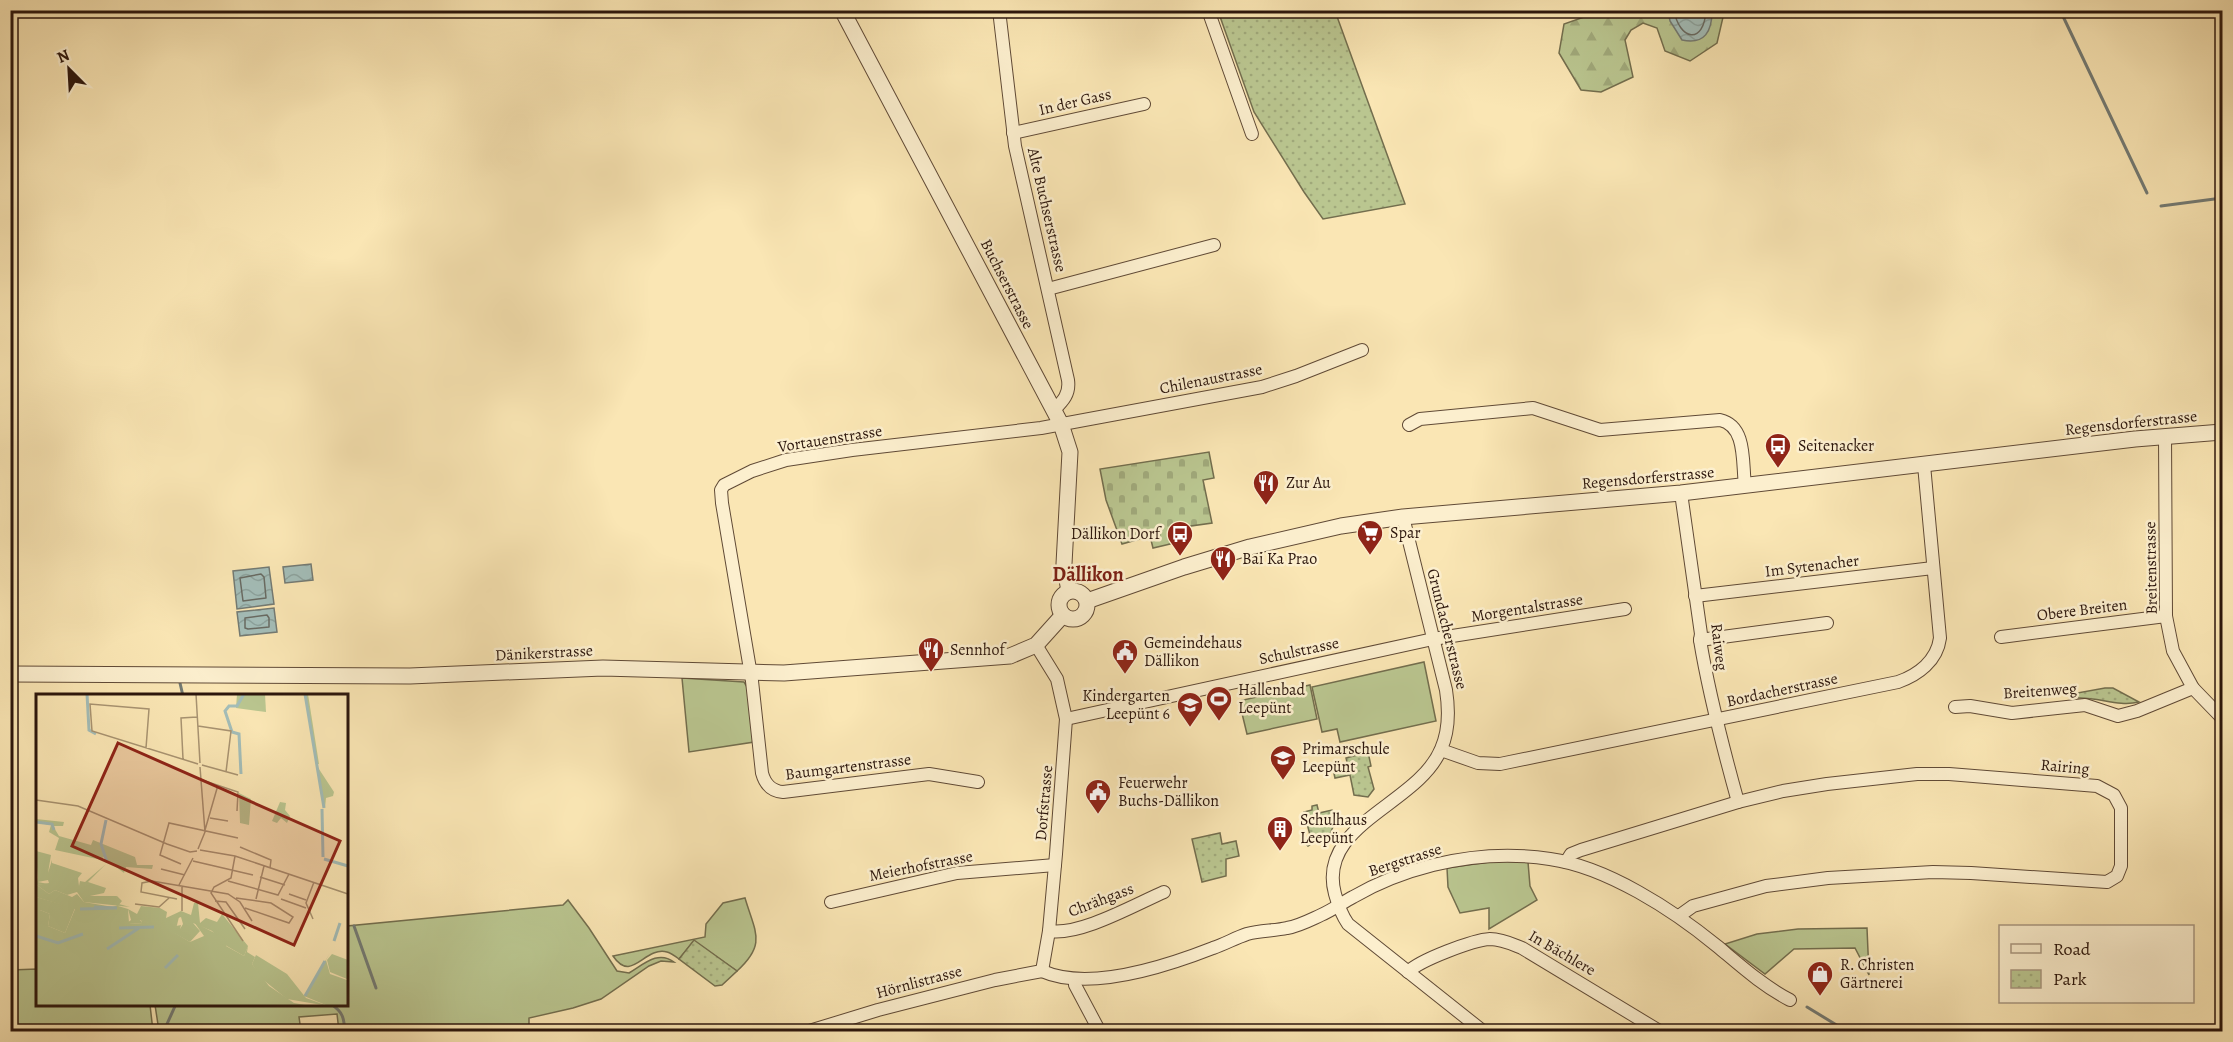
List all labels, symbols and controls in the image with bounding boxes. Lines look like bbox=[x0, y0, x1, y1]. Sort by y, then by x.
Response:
north arrow bbox=[39, 39, 99, 99]
text: N bbox=[54, 44, 73, 69]
street label: In der Gass bbox=[1037, 83, 1113, 121]
street label: Alte Buchserstrasse bbox=[1022, 145, 1072, 274]
street label: Buchserstrasse bbox=[975, 235, 1039, 333]
street label: Chilenaustrasse bbox=[1158, 358, 1264, 400]
street label: Regensdorferstrasse bbox=[2064, 405, 2198, 441]
street label: Vortauenstrasse bbox=[775, 420, 884, 458]
bus stop icon: Seitenacker bbox=[1763, 431, 1793, 469]
place label: Seitenacker bbox=[1798, 435, 1874, 457]
street label: Regensdorferstrasse bbox=[1581, 461, 1715, 495]
restaurant icon: Zur Au bbox=[1251, 468, 1281, 506]
place label: Zur Au bbox=[1286, 472, 1331, 494]
supermarket icon: Spar bbox=[1355, 518, 1385, 556]
bus stop icon: Dällikon Dorf bbox=[1165, 519, 1195, 557]
street label: Breitenstrasse bbox=[2139, 521, 2163, 615]
place label: Spar bbox=[1390, 522, 1421, 544]
place label: Dällikon Dorf bbox=[1071, 523, 1163, 545]
restaurant icon: Bai Ka Prao bbox=[1208, 544, 1238, 582]
place label: Bai Ka Prao bbox=[1242, 548, 1317, 570]
street label: Im Sytenacher bbox=[1764, 549, 1860, 583]
district label: Dällikon bbox=[1052, 561, 1124, 588]
street label: Grundacherstrasse bbox=[1421, 566, 1473, 692]
street label: Morgentalstrasse bbox=[1469, 588, 1585, 628]
street label: Obere Breiten bbox=[2036, 594, 2129, 626]
street label: Raiweg bbox=[1705, 622, 1733, 672]
place label: Gemeindehaus Dällikon bbox=[1144, 632, 1242, 672]
street label: Schulstrasse bbox=[1257, 632, 1341, 670]
restaurant icon: Sennhof bbox=[916, 635, 946, 673]
public building icon: Gemeindehaus Dällikon bbox=[1110, 637, 1140, 675]
street label: Dänikerstrasse bbox=[494, 639, 594, 667]
place label: Sennhof bbox=[950, 639, 1007, 661]
street label: Bordacherstrasse bbox=[1724, 667, 1840, 713]
street label: Breitenweg bbox=[2002, 677, 2078, 705]
place label: Hallenbad Leepünt bbox=[1238, 679, 1306, 719]
sports icon: Hallenbad Leepünt bbox=[1204, 684, 1234, 722]
place label: Kindergarten Leepünt 6 bbox=[1082, 685, 1170, 725]
school or university icon: Kindergarten Leepünt 6 bbox=[1175, 690, 1205, 728]
inset map bbox=[36, 694, 348, 1006]
place label: Primarschule Leepünt bbox=[1302, 738, 1390, 778]
school or university icon: Primarschule Leepünt bbox=[1268, 743, 1298, 781]
street label: Baumgartenstrasse bbox=[784, 748, 912, 786]
street label: Rairing bbox=[2040, 754, 2090, 780]
street label: Dorfstrasse bbox=[1030, 764, 1058, 842]
place label: Feuerwehr Buchs-Dällikon bbox=[1118, 772, 1219, 812]
public building icon: Feuerwehr Buchs-Dällikon bbox=[1083, 777, 1113, 815]
place label: Schulhaus Leepünt bbox=[1300, 809, 1367, 849]
building icon: Schulhaus Leepünt bbox=[1265, 814, 1295, 852]
street label: Bergstrasse bbox=[1366, 838, 1444, 882]
street label: Meierhofstrasse bbox=[867, 845, 975, 887]
street label: Chrähgass bbox=[1065, 877, 1137, 923]
street label: In Bächlere bbox=[1524, 925, 1600, 981]
legend bbox=[1999, 925, 2194, 1003]
text: Road bbox=[2053, 937, 2091, 961]
place label: R. Christen Gärtnerei bbox=[1840, 954, 1915, 994]
shop icon: R. Christen Gärtnerei bbox=[1805, 959, 1835, 997]
street label: Hörnlistrasse bbox=[874, 960, 964, 1004]
text: Park bbox=[2053, 967, 2087, 991]

